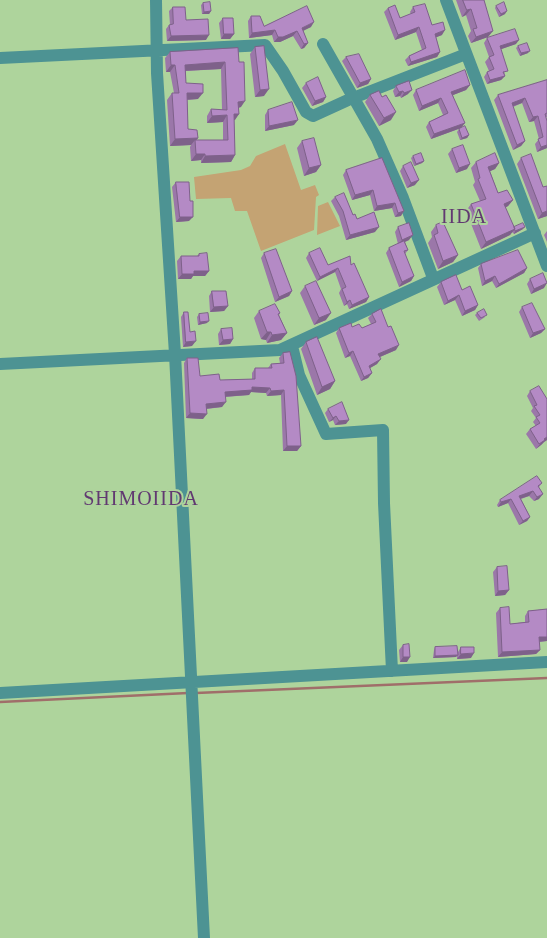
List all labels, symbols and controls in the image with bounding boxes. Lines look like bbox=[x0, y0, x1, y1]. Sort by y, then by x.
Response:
district label: IIDA bbox=[443, 206, 485, 230]
district label: SHIMOIIDA bbox=[85, 488, 197, 512]

